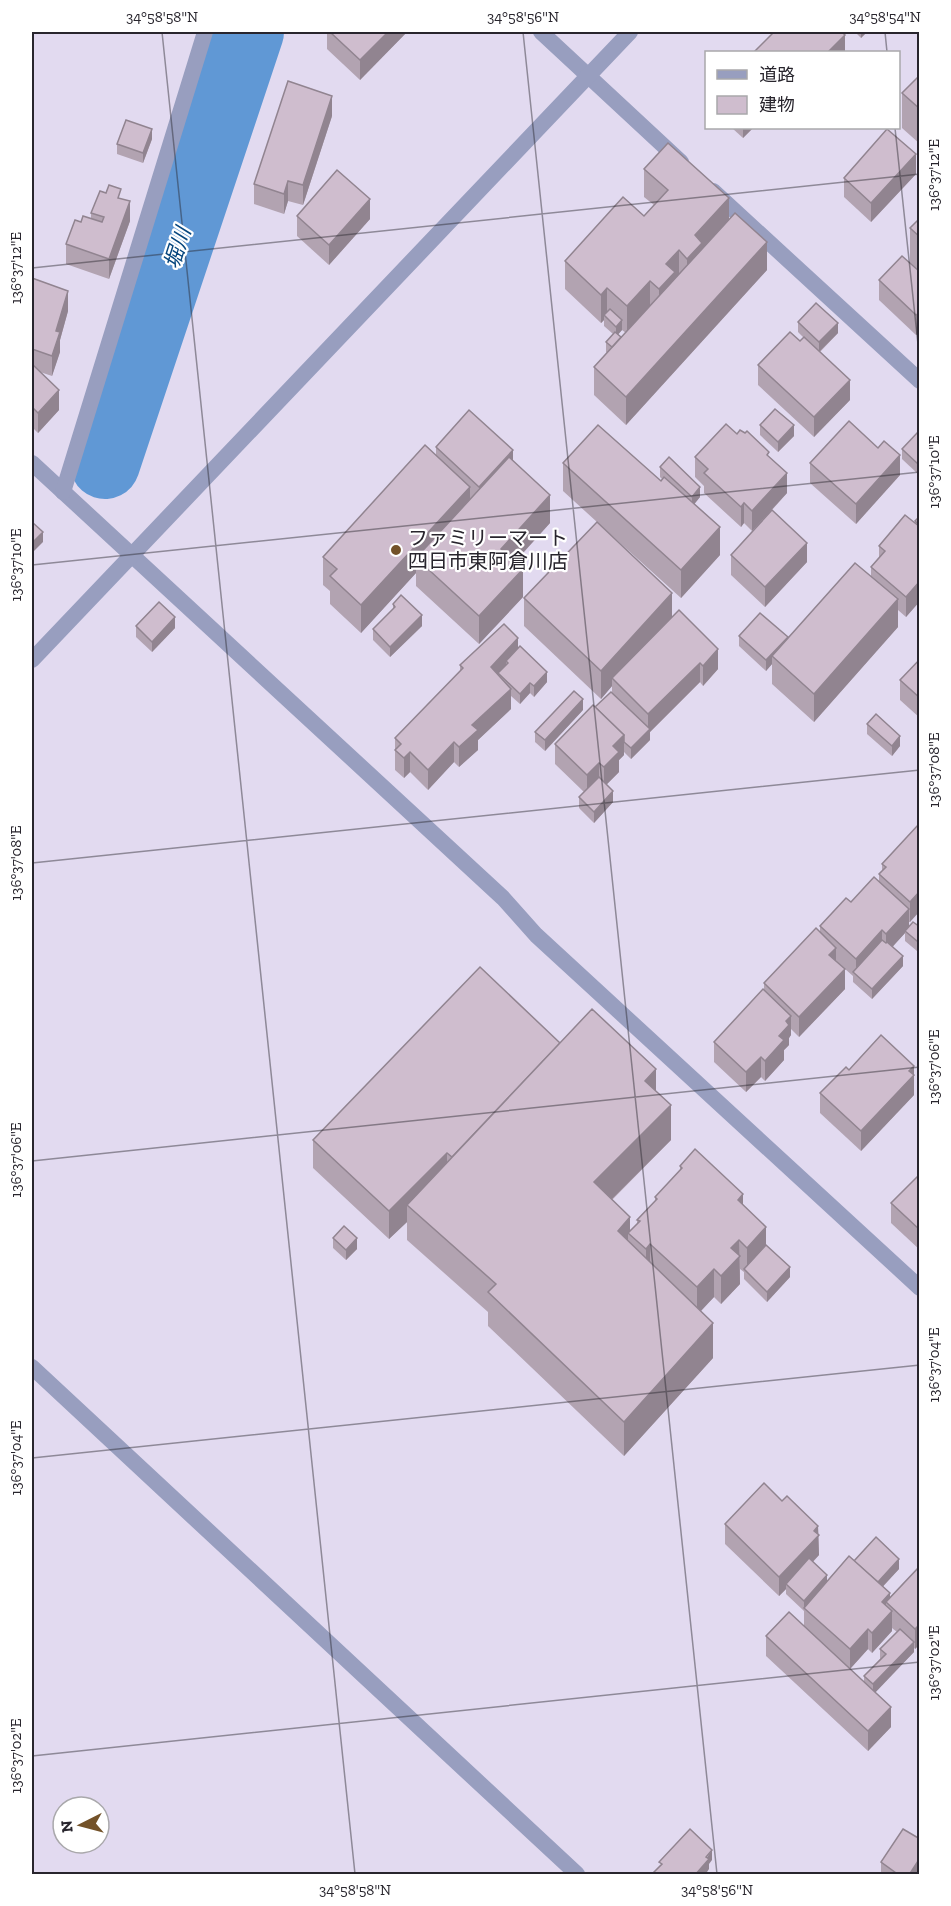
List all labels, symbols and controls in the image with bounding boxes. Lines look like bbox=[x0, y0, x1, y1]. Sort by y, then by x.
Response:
text: 34°58'58"N bbox=[126, 8, 198, 26]
text: 34°58'56"N bbox=[487, 8, 559, 26]
text: 34°58'54"N bbox=[849, 8, 921, 26]
legend bbox=[705, 51, 900, 129]
text: 道路 bbox=[759, 64, 795, 86]
text: 建物 bbox=[759, 94, 795, 116]
text: 136°37'12"E bbox=[925, 139, 943, 211]
water label: 堀川 bbox=[159, 222, 196, 272]
text: 136°37'12"E bbox=[7, 232, 25, 304]
text: 136°37'10"E bbox=[925, 435, 943, 509]
place label: ファミリーマート 四日市東阿倉川店 bbox=[408, 526, 568, 573]
text: 136°37'10"E bbox=[7, 528, 25, 602]
marker: ファミリーマート 四日市東阿倉川店 bbox=[389, 543, 403, 557]
text: 136°37'08"E bbox=[925, 732, 943, 808]
text: 136°37'08"E bbox=[7, 825, 25, 901]
text: 136°37'06"E bbox=[925, 1029, 943, 1105]
text: 136°37'06"E bbox=[7, 1122, 25, 1198]
text: 136°37'04"E bbox=[925, 1327, 943, 1403]
text: 136°37'04"E bbox=[7, 1420, 25, 1496]
text: 136°37'02"E bbox=[925, 1625, 943, 1701]
text: 136°37'02"E bbox=[7, 1718, 25, 1794]
north arrow bbox=[51, 1795, 111, 1855]
text: N bbox=[56, 1819, 77, 1834]
text: 34°58'58"N bbox=[319, 1881, 391, 1899]
text: 34°58'56"N bbox=[681, 1881, 753, 1899]

